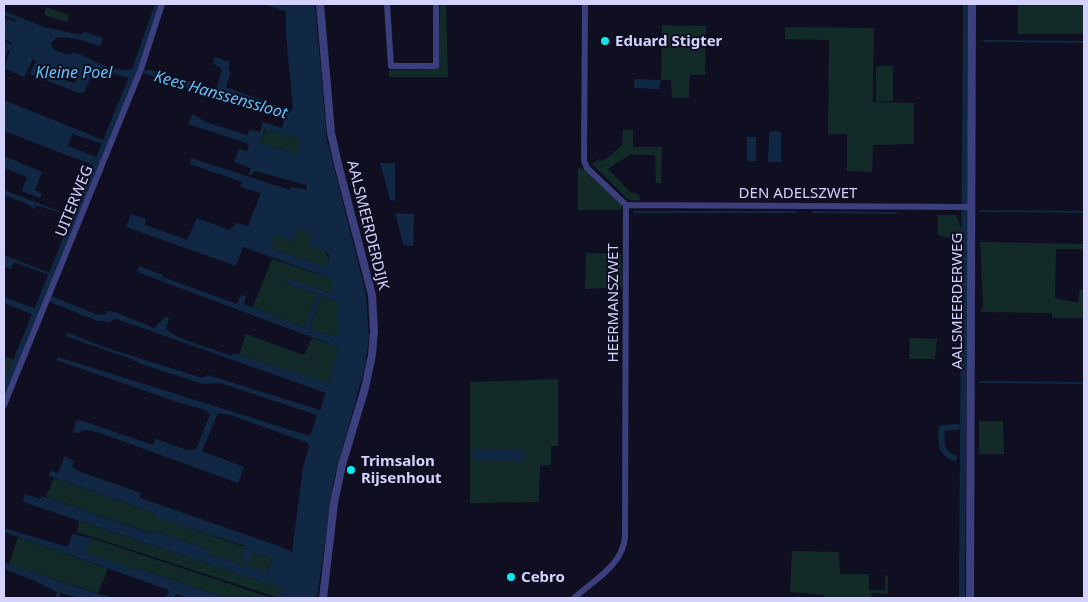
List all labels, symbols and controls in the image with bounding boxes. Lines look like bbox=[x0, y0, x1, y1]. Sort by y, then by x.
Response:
place label: Eduard Stigter bbox=[615, 30, 723, 50]
marker: Eduard Stigter bbox=[599, 35, 611, 47]
water label: Kleine Poel bbox=[36, 61, 113, 83]
water label: Kees Hanssenssloot bbox=[152, 64, 291, 124]
street label: AALSMEERDERDIJK bbox=[343, 158, 395, 292]
street label: UITERWEG bbox=[50, 162, 96, 239]
street label: DEN ADELSZWET bbox=[739, 182, 858, 202]
street label: AALSMEERDERWEG bbox=[946, 233, 966, 369]
street label: HEERMANSZWET bbox=[602, 243, 622, 363]
place label: Trimsalon Rijsenhout bbox=[361, 450, 442, 487]
marker: Trimsalon Rijsenhout bbox=[345, 464, 357, 476]
place label: Cebro bbox=[521, 566, 565, 586]
marker: Cebro bbox=[505, 571, 517, 583]

